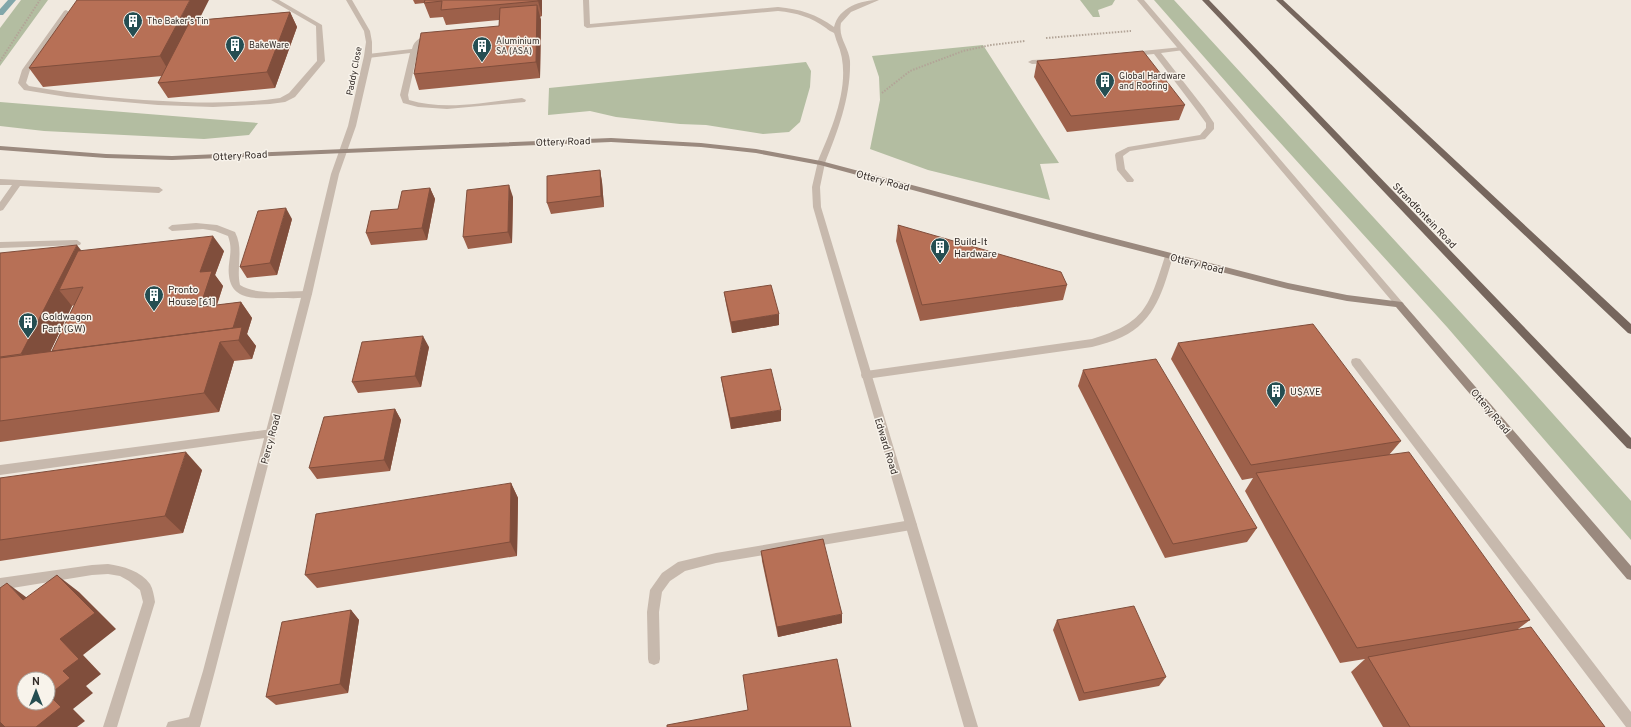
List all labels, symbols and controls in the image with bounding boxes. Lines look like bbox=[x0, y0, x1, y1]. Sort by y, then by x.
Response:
building icon: The Baker's Tin bbox=[122, 10, 144, 38]
place label: The Baker's Tin bbox=[147, 16, 209, 27]
building icon: BakeWare bbox=[224, 34, 246, 62]
building icon: Aluminium SA (ASA) bbox=[471, 35, 493, 63]
place label: Aluminium SA (ASA) bbox=[496, 36, 540, 57]
place label: BakeWare bbox=[249, 40, 289, 51]
street label: Paddy Close bbox=[344, 46, 365, 96]
building icon: Global Hardware and Roofing bbox=[1094, 70, 1116, 98]
place label: Global Hardware and Roofing bbox=[1119, 71, 1186, 92]
street label: Ottery Road bbox=[535, 135, 591, 150]
street label: Ottery Road bbox=[212, 149, 268, 164]
street label: Ottery Road bbox=[854, 168, 911, 195]
street label: Strandfontein Road bbox=[1389, 180, 1459, 252]
building icon: Build-It Hardware bbox=[929, 236, 951, 264]
place label: Build-It Hardware bbox=[954, 236, 997, 261]
street label: Ottery Road bbox=[1168, 252, 1225, 277]
building icon: Pronto House [61] bbox=[143, 284, 165, 312]
place label: Pronto House [61] bbox=[168, 284, 216, 309]
building icon: Goldwagon Part (GW) bbox=[17, 311, 39, 339]
place label: Goldwagon Part (GW) bbox=[42, 311, 92, 336]
building icon: U$AVE bbox=[1265, 380, 1287, 408]
place label: U$AVE bbox=[1290, 386, 1321, 399]
street label: Ottery Road bbox=[1467, 387, 1512, 437]
street label: Percy Road bbox=[259, 413, 284, 466]
street label: Edward Road bbox=[871, 417, 900, 476]
north arrow bbox=[16, 671, 56, 711]
text: N bbox=[32, 675, 40, 689]

